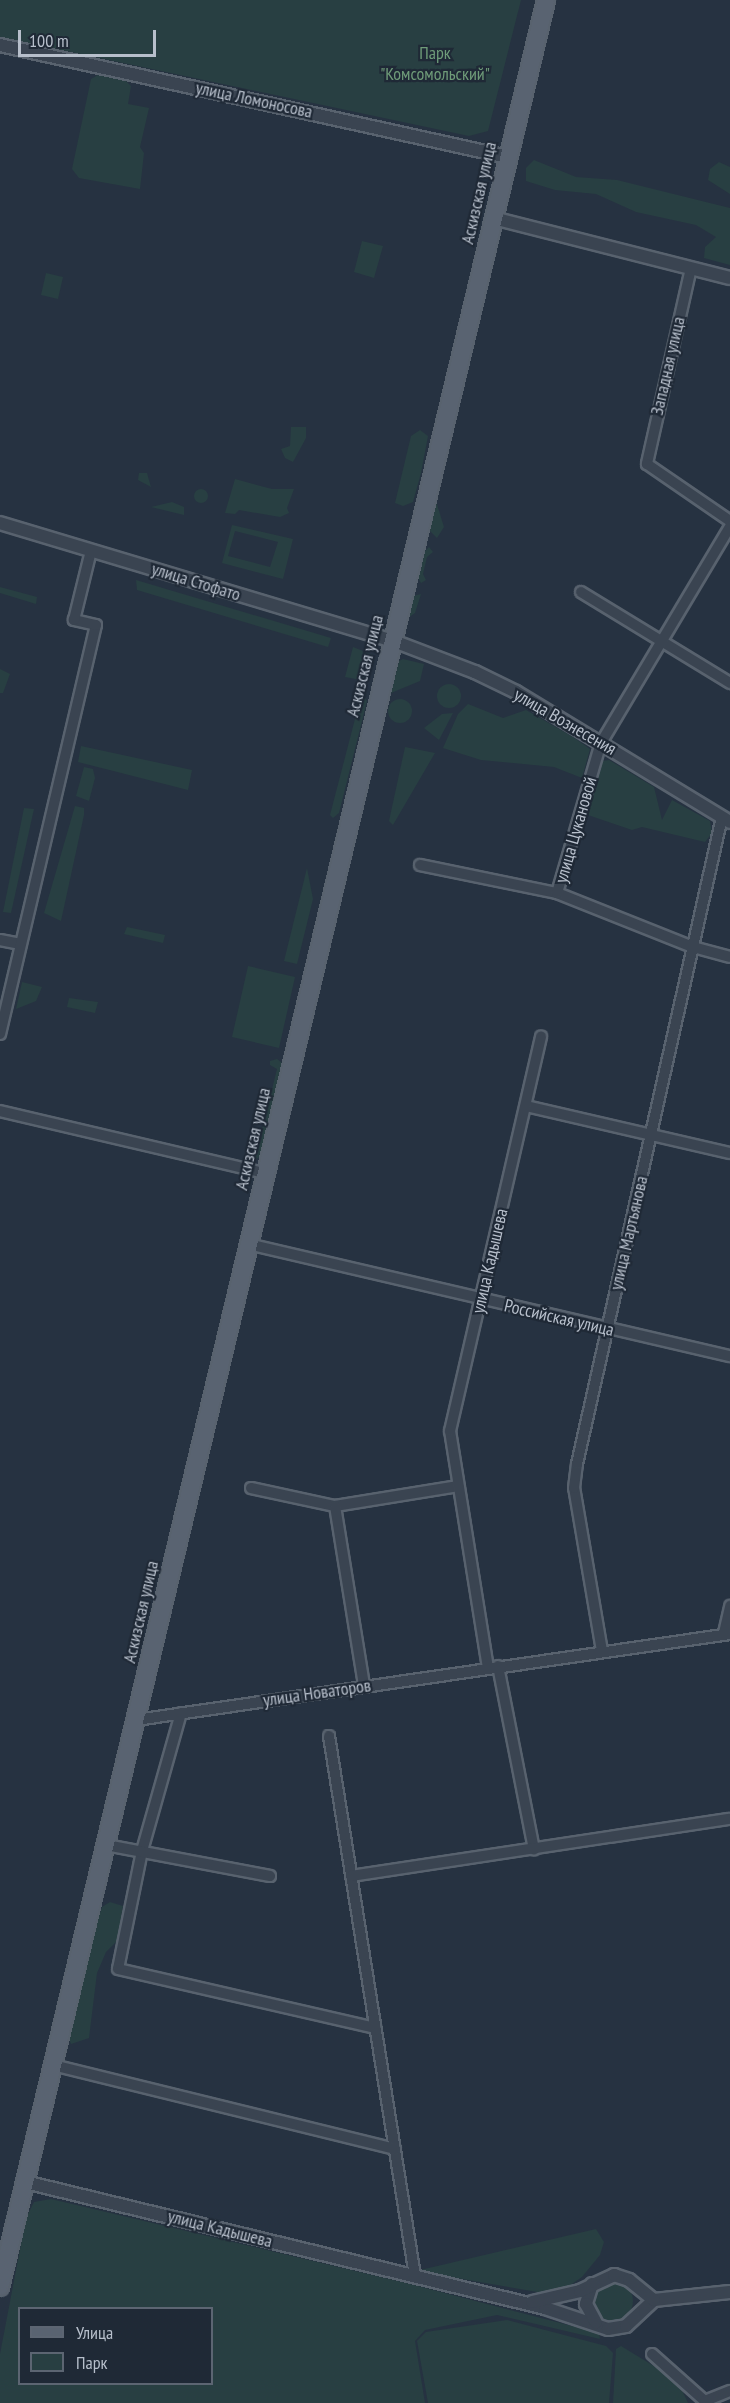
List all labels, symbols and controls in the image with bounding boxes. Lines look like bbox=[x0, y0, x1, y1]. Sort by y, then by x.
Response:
scale bar bbox=[21, 18, 159, 56]
text: 100 m bbox=[29, 29, 69, 52]
park label: Парк "Комсомольский" bbox=[380, 43, 490, 86]
street label: улица Ломоносова bbox=[194, 77, 314, 123]
street label: Аскизская улица bbox=[457, 140, 501, 246]
street label: Западная улица bbox=[646, 315, 690, 417]
street label: улица Стофато bbox=[149, 558, 243, 606]
street label: Аскизская улица bbox=[342, 613, 388, 719]
street label: улица Вознесения bbox=[510, 684, 620, 760]
street label: улица Цукановой bbox=[550, 774, 602, 886]
street label: Аскизская улица bbox=[231, 1086, 275, 1192]
street label: улица Мартьянова bbox=[605, 1174, 653, 1292]
street label: улица Кадышева bbox=[467, 1206, 513, 1316]
street label: Российская улица bbox=[502, 1295, 616, 1341]
street label: Аскизская улица bbox=[119, 1559, 163, 1665]
street label: улица Новаторов bbox=[262, 1675, 372, 1711]
street label: улица Кадышева bbox=[165, 2206, 275, 2252]
legend bbox=[18, 2307, 213, 2385]
text: Улица bbox=[76, 2321, 113, 2344]
text: Парк bbox=[76, 2351, 107, 2374]

